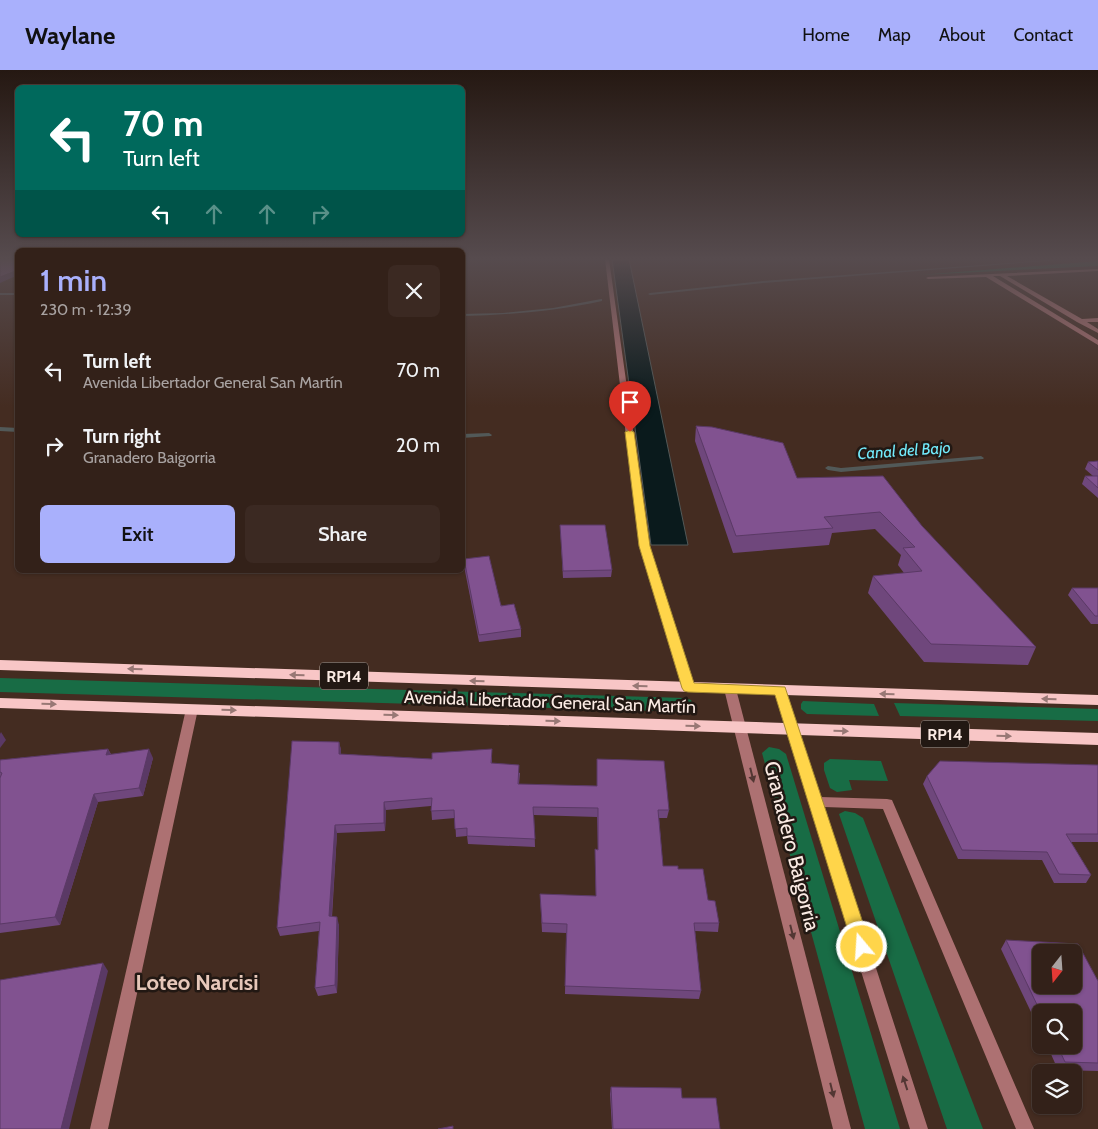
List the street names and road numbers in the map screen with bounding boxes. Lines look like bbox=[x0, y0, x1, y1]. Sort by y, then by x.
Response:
road number: RP14 bbox=[320, 662, 368, 690]
street label: Avenida Libertador General San Martín bbox=[404, 686, 696, 718]
road number: RP14 bbox=[921, 721, 969, 748]
street label: Granadero Baigorria bbox=[759, 758, 826, 933]

